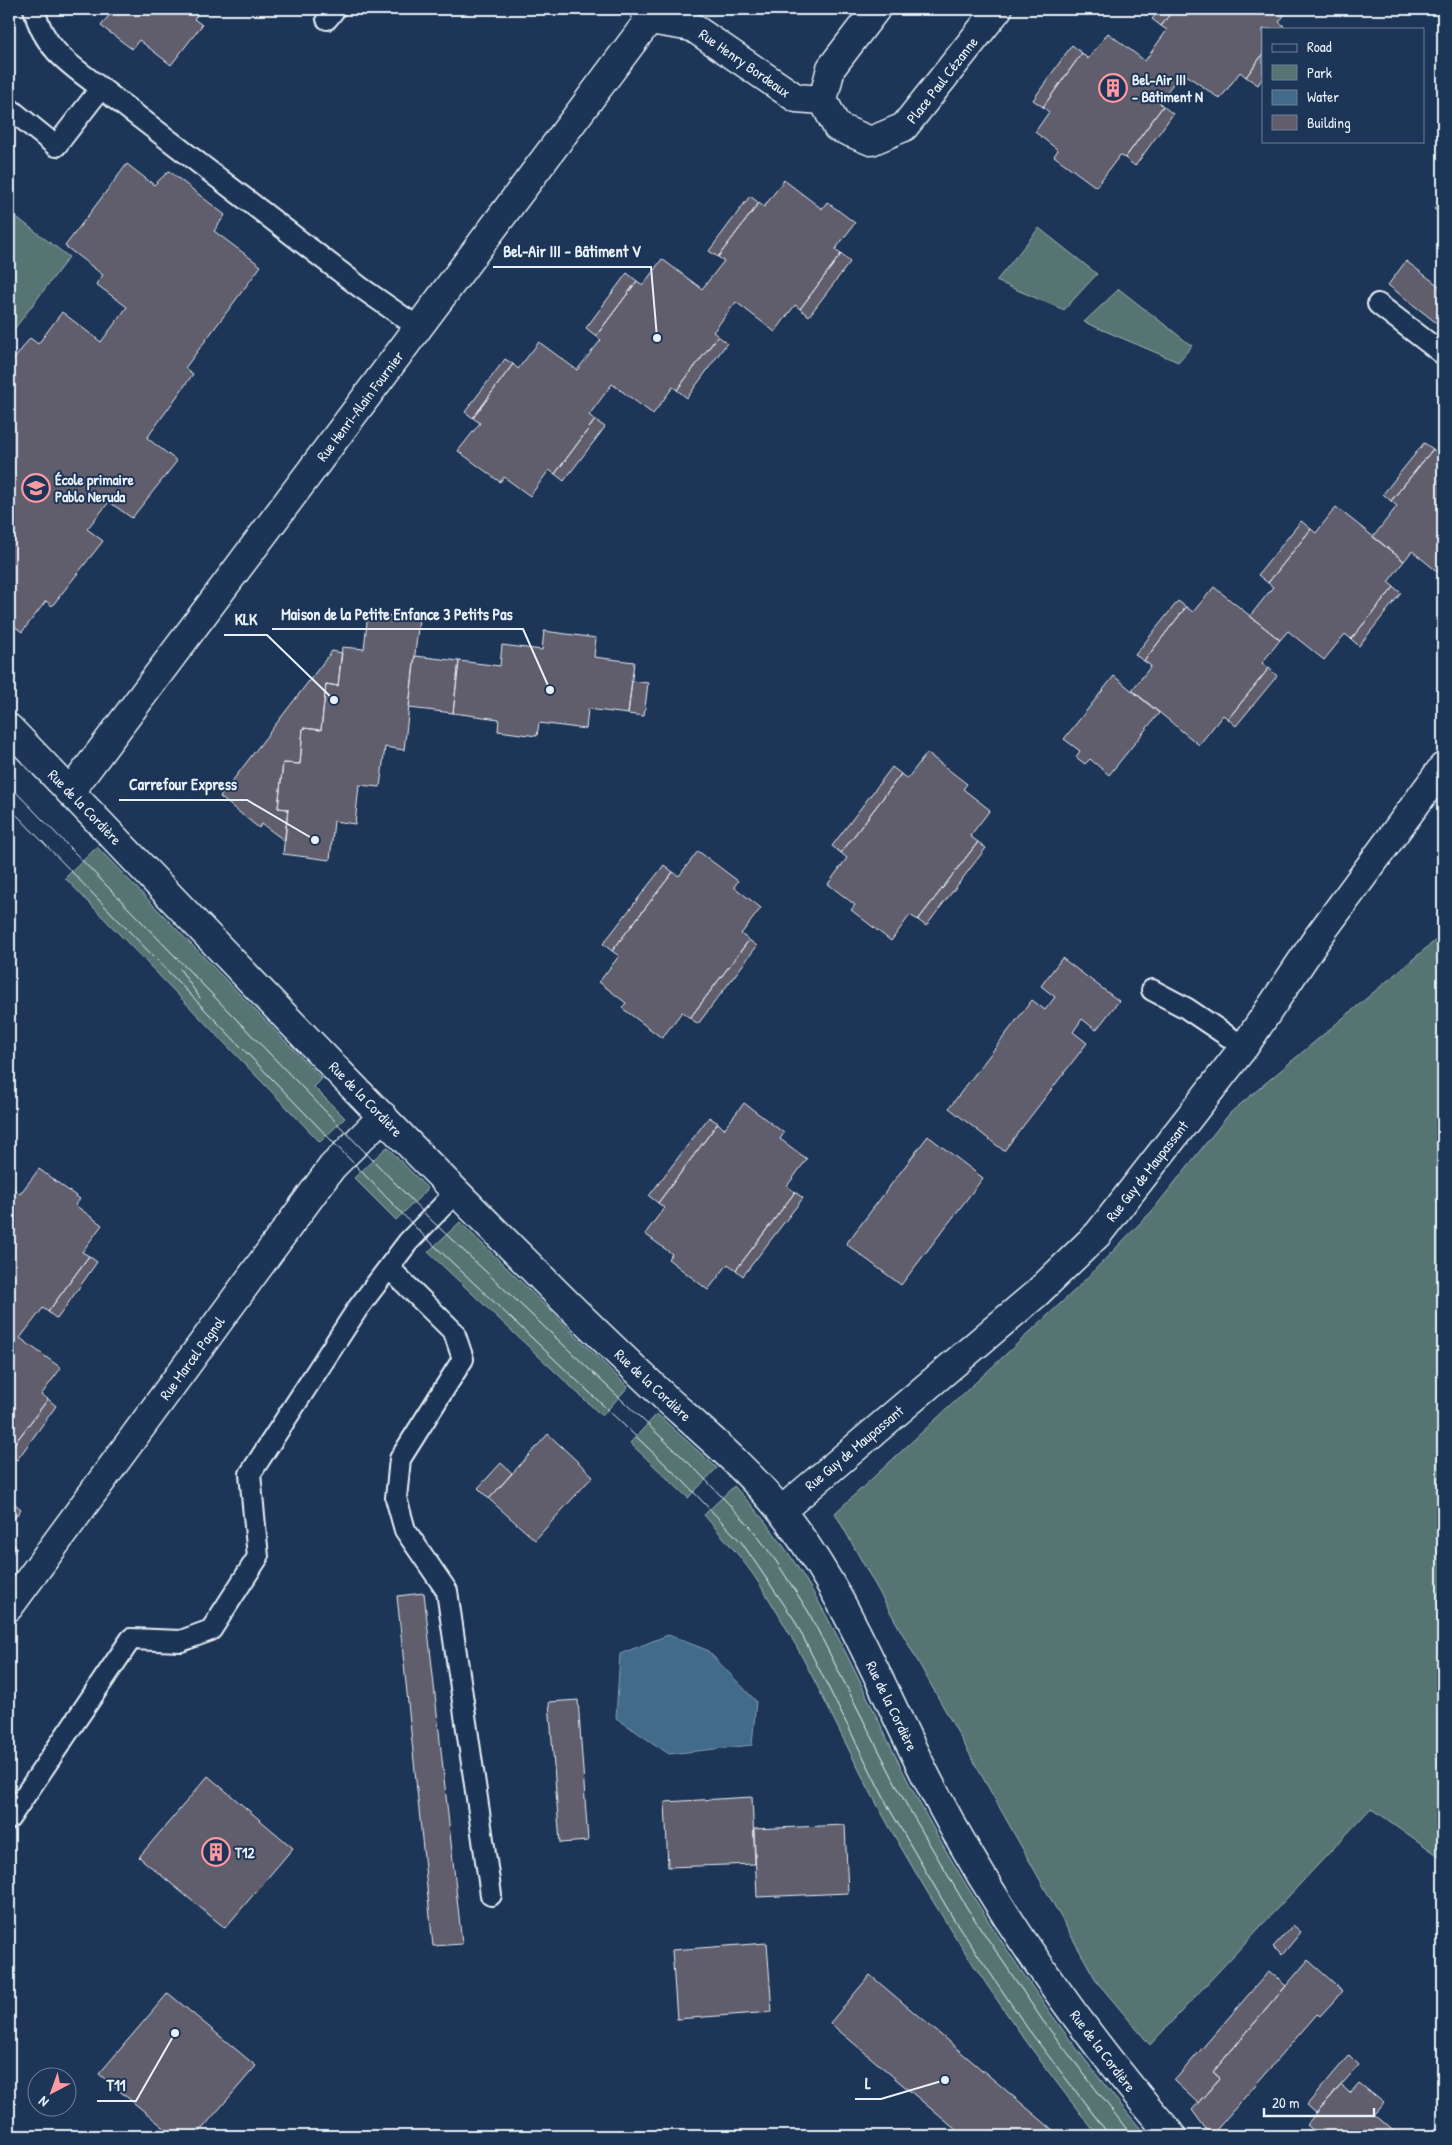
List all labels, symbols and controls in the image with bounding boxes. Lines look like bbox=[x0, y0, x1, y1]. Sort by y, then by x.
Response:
street label: Rue Henry Bordeaux bbox=[695, 24, 795, 103]
legend bbox=[1262, 28, 1424, 142]
street label: Place Paul Cézanne bbox=[901, 32, 983, 128]
text: Road bbox=[1307, 36, 1332, 57]
text: Park bbox=[1307, 62, 1332, 83]
place label: Bel-Air III - Bâtiment N bbox=[1132, 69, 1203, 107]
building icon: Bel-Air III - Bâtiment N bbox=[1098, 73, 1128, 103]
text: Water bbox=[1307, 86, 1339, 107]
text: Building bbox=[1307, 112, 1351, 133]
callout: Bel-Air III - Bâtiment V bbox=[493, 236, 651, 267]
text: Bel-Air III - Bâtiment V bbox=[503, 240, 642, 262]
street label: Rue Henri-Alain Fournier bbox=[311, 346, 409, 466]
place label: École primaire Pablo Neruda bbox=[55, 469, 134, 507]
school or university icon: École primaire Pablo Neruda bbox=[21, 473, 51, 503]
callout: Maison de la Petite Enfance 3 Petits Pas bbox=[272, 598, 523, 629]
text: Maison de la Petite Enfance 3 Petits Pas bbox=[281, 603, 514, 625]
callout: KLK bbox=[224, 604, 267, 635]
text: KLK bbox=[235, 608, 258, 630]
street label: Rue de la Cordière bbox=[43, 765, 127, 849]
callout: Carrefour Express bbox=[119, 769, 247, 800]
text: Carrefour Express bbox=[129, 773, 238, 796]
street label: Rue de la Cordière bbox=[324, 1057, 408, 1141]
street label: Rue Guy de Maupassant bbox=[1101, 1115, 1194, 1226]
street label: Rue Marcel Pagnol bbox=[155, 1312, 229, 1404]
street label: Rue de la Cordière bbox=[610, 1344, 696, 1426]
street label: Rue Guy de Maupassant bbox=[800, 1400, 908, 1496]
street label: Rue de la Cordière bbox=[861, 1657, 923, 1755]
building icon: T12 bbox=[201, 1837, 231, 1867]
place label: T12 bbox=[234, 1842, 255, 1863]
street label: Rue de la Cordière bbox=[1065, 2006, 1141, 2096]
north arrow bbox=[28, 2068, 78, 2118]
callout: L bbox=[855, 2068, 881, 2099]
callout: T11 bbox=[97, 2070, 136, 2101]
text: L bbox=[865, 2072, 871, 2094]
text: T11 bbox=[105, 2074, 126, 2096]
scale bar bbox=[1264, 2085, 1374, 2117]
text: N bbox=[34, 2092, 52, 2112]
text: 20 m bbox=[1272, 2092, 1299, 2113]

